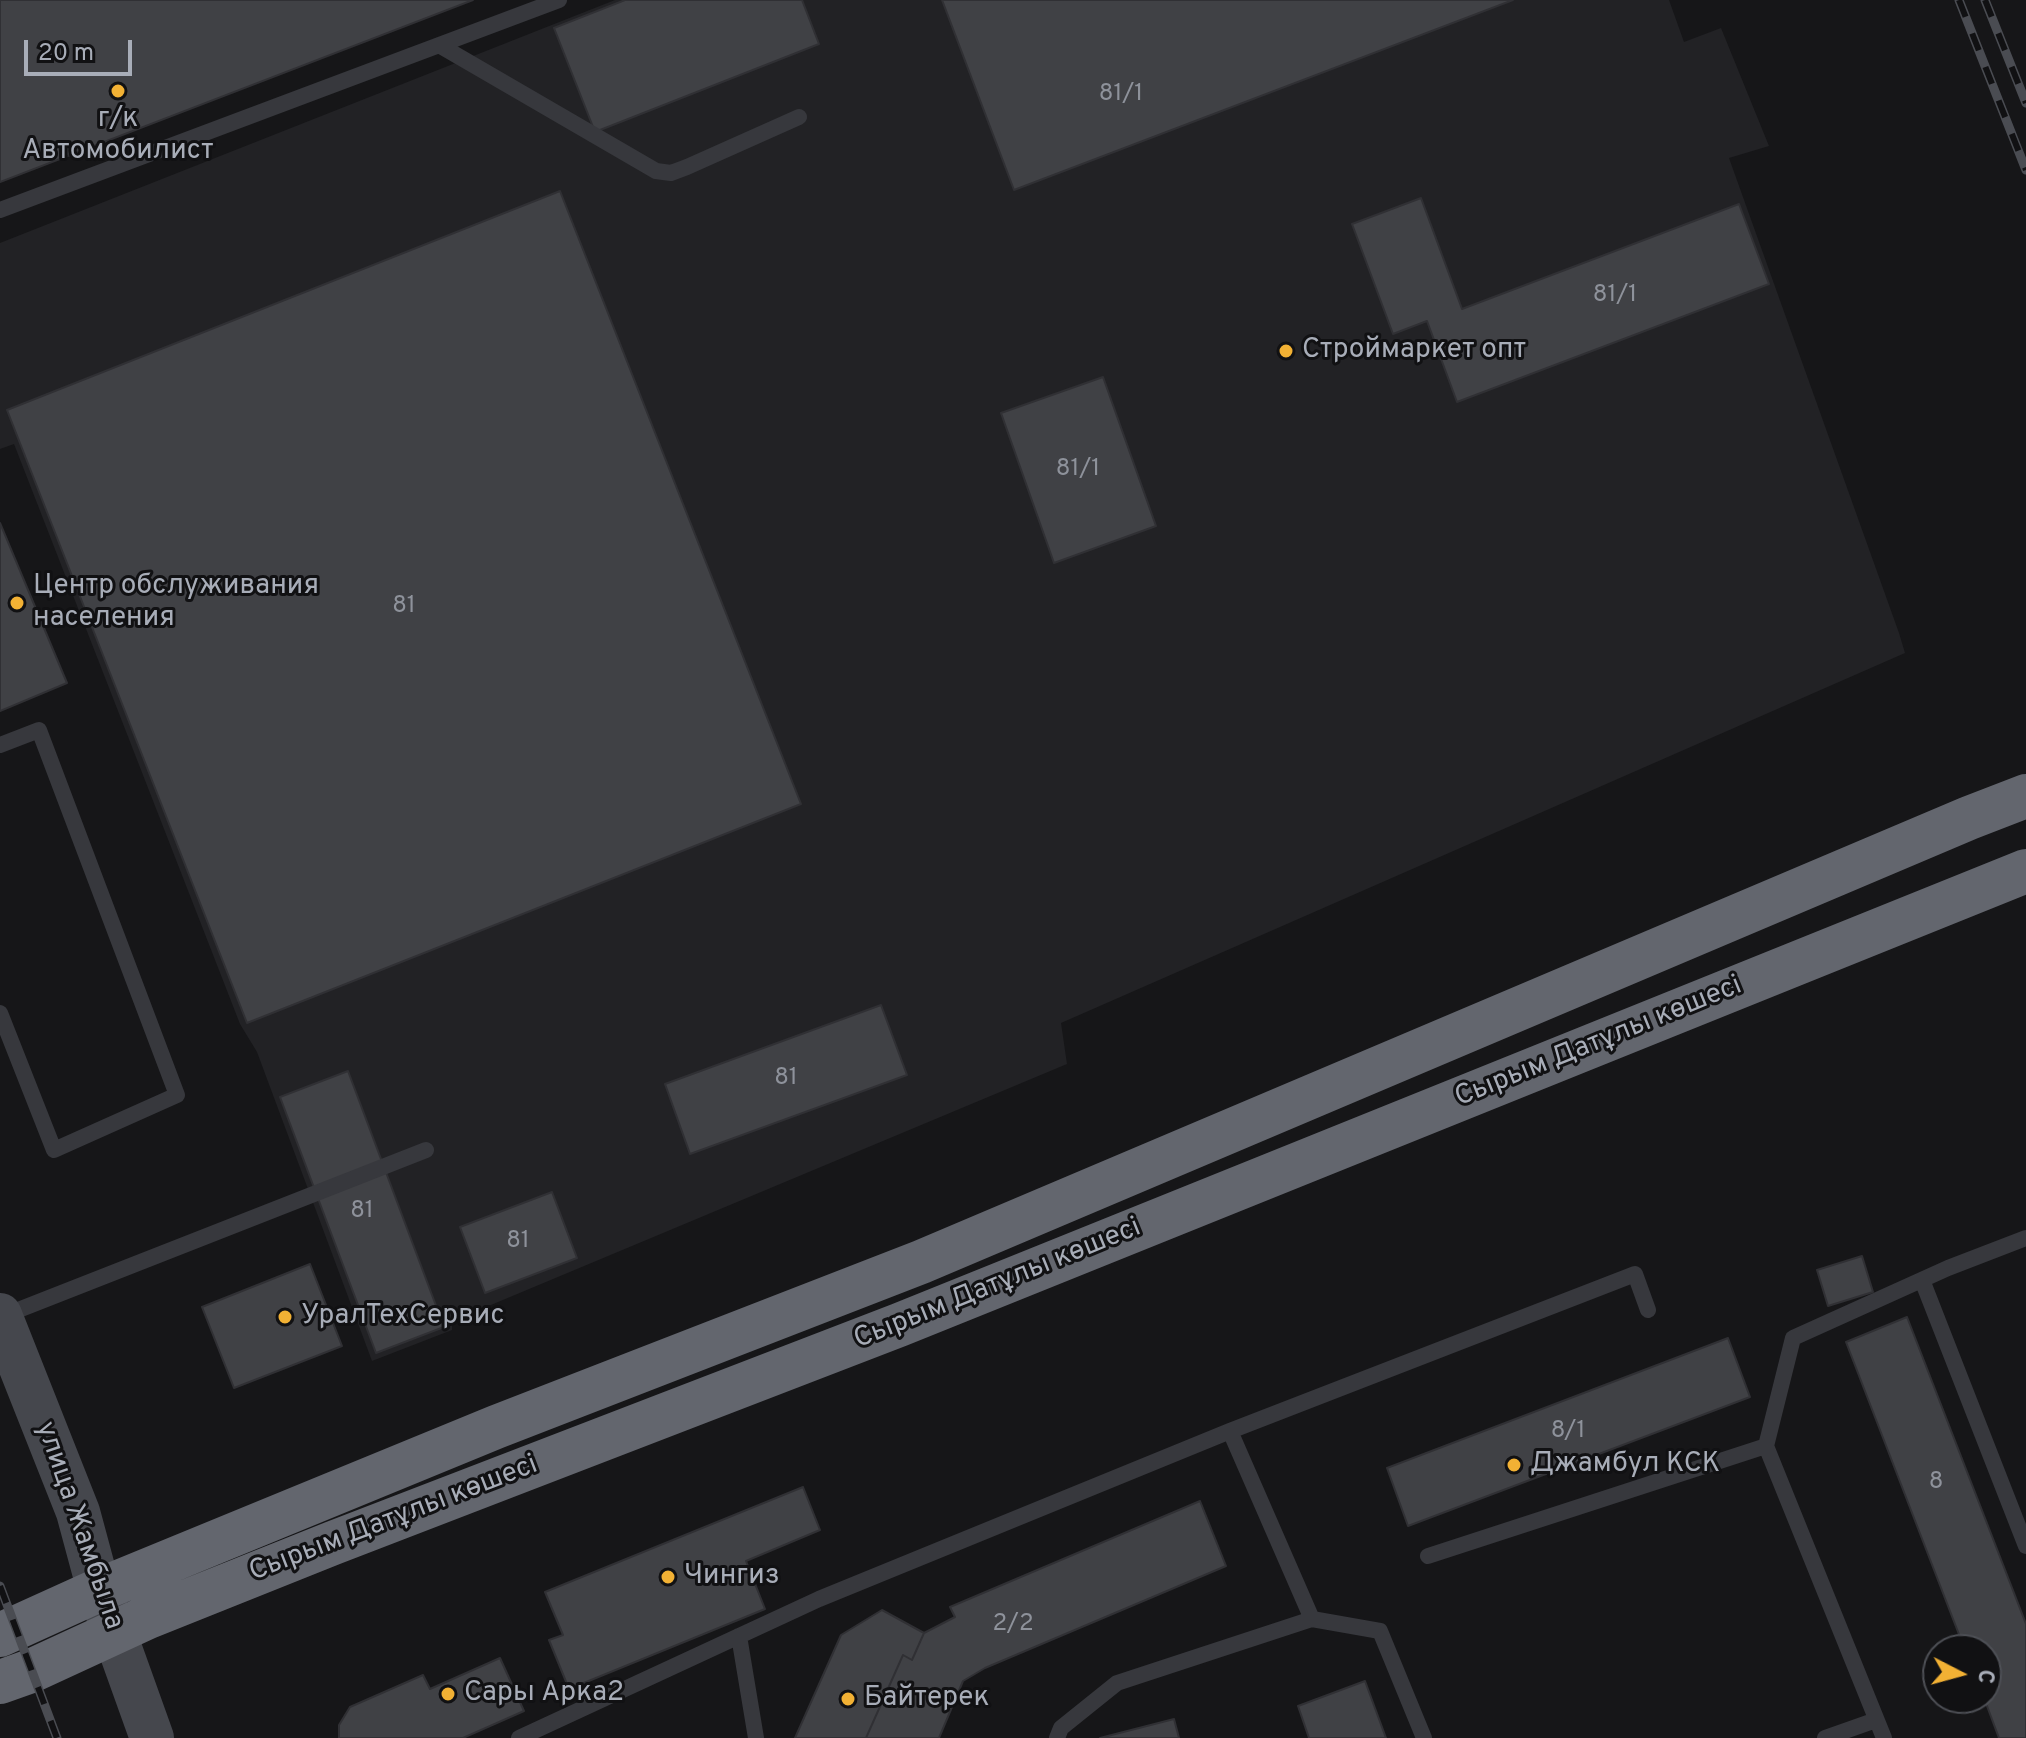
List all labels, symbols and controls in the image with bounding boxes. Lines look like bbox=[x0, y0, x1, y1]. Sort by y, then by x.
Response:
scale bar bbox=[28, 24, 136, 74]
text: 20 m bbox=[38, 39, 94, 69]
house number: 81/1 bbox=[1099, 81, 1143, 109]
marker: г/к Автомобилист bbox=[109, 82, 127, 100]
place label: г/к Автомобилист bbox=[22, 103, 214, 169]
house number: 81/1 bbox=[1593, 282, 1637, 310]
place label: Строймаркет опт bbox=[1302, 334, 1526, 368]
marker: Строймаркет опт bbox=[1277, 342, 1295, 360]
house number: 81/1 bbox=[1056, 456, 1100, 484]
place label: Центр обслуживания наcеления bbox=[33, 570, 319, 636]
house number: 81 bbox=[392, 593, 416, 621]
marker: Центр обслуживания наcеления bbox=[8, 594, 26, 612]
street label: Сырым Датұлы көшесі bbox=[1451, 970, 1747, 1116]
house number: 81 bbox=[774, 1065, 798, 1093]
house number: 81 bbox=[350, 1198, 374, 1226]
street label: Сырым Датұлы көшесі bbox=[850, 1212, 1146, 1358]
house number: 81 bbox=[506, 1228, 530, 1256]
place label: УралТехСервис bbox=[301, 1300, 504, 1334]
marker: УралТехСервис bbox=[276, 1308, 294, 1326]
street label: улица Жамбыла bbox=[27, 1418, 129, 1634]
house number: 8/1 bbox=[1551, 1418, 1585, 1446]
place label: Джамбул КСК bbox=[1530, 1448, 1720, 1482]
street label: Сырым Датұлы көшесі bbox=[245, 1449, 543, 1591]
marker: Джамбул КСК bbox=[1505, 1456, 1523, 1474]
house number: 8 bbox=[1929, 1469, 1943, 1497]
place label: Чингиз bbox=[684, 1560, 780, 1594]
marker: Чингиз bbox=[659, 1568, 677, 1586]
house number: 2/2 bbox=[992, 1611, 1034, 1639]
north arrow bbox=[1922, 1634, 2002, 1714]
text: С bbox=[1970, 1668, 1999, 1685]
place label: Сары Арка2 bbox=[464, 1677, 624, 1711]
place label: Байтерек bbox=[864, 1682, 989, 1716]
marker: Сары Арка2 bbox=[439, 1685, 457, 1703]
marker: Байтерек bbox=[839, 1690, 857, 1708]

